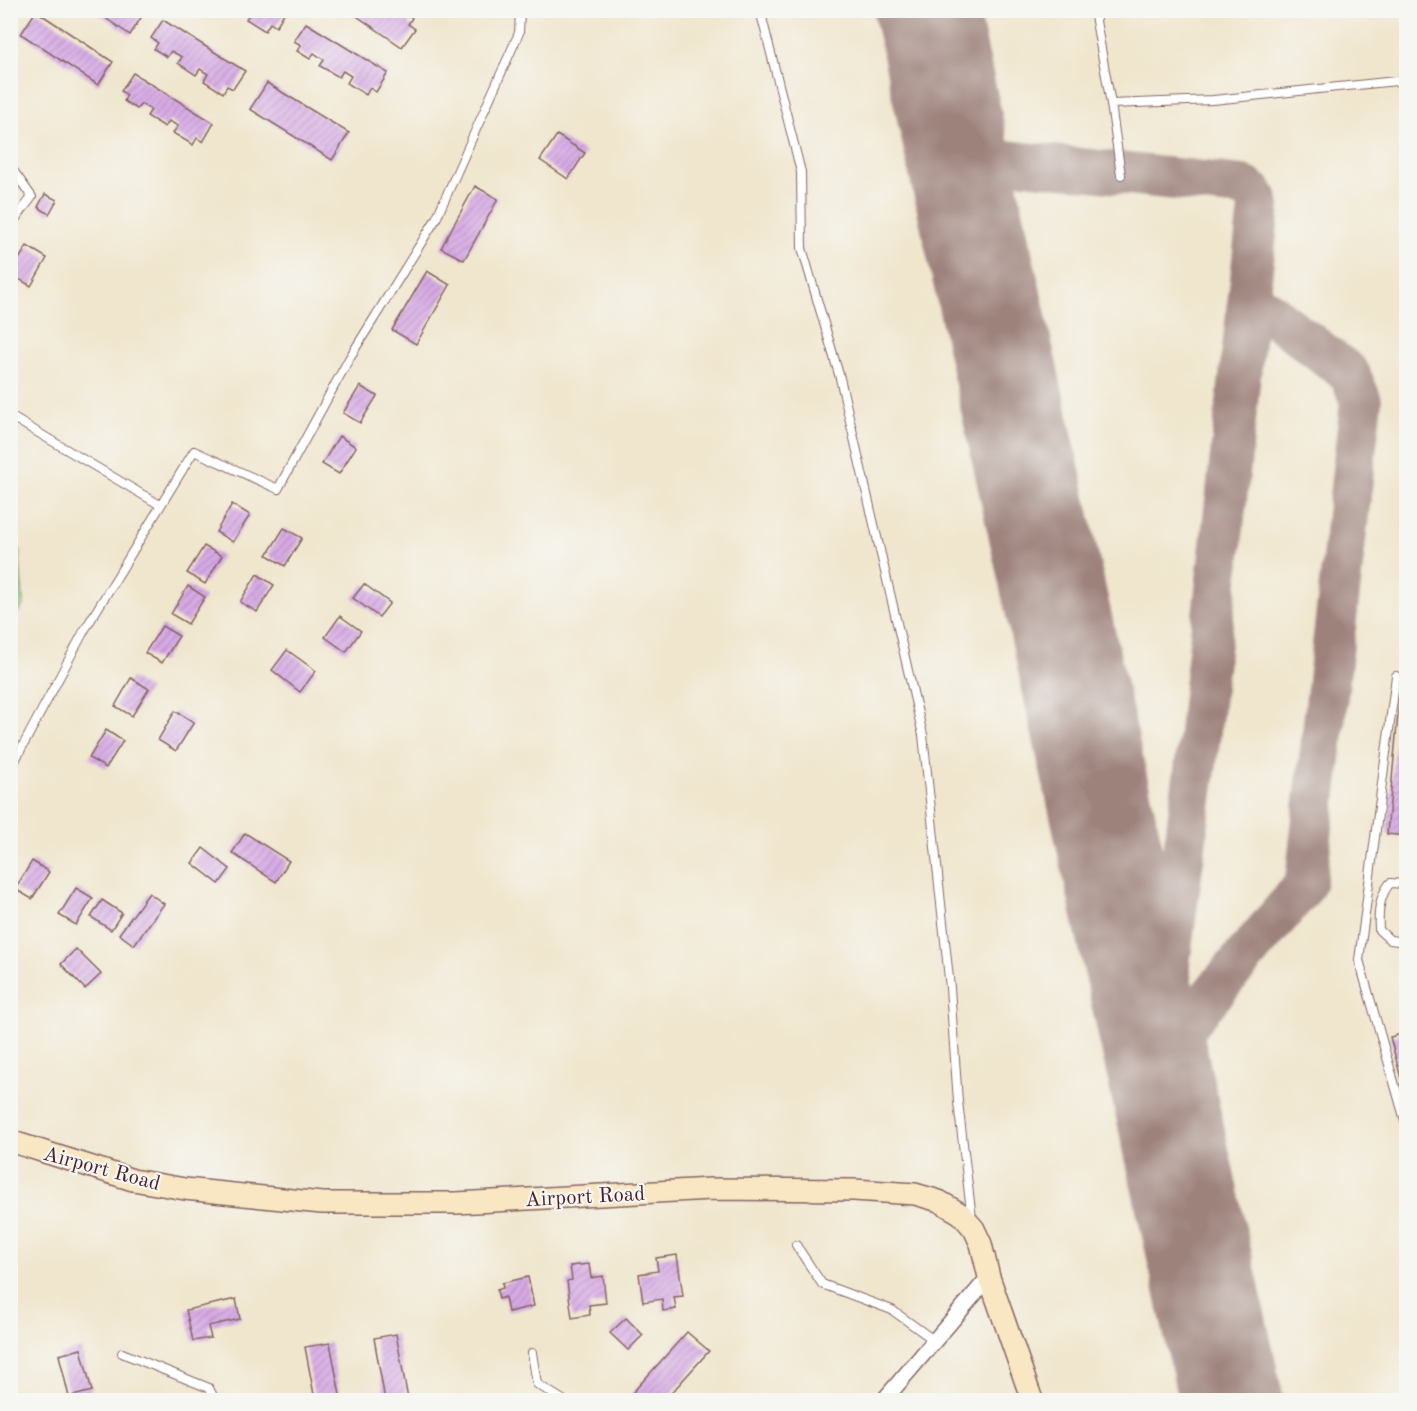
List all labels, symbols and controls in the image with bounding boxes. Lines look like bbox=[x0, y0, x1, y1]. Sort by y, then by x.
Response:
street label: Airport Road bbox=[41, 1144, 162, 1195]
street label: Airport Road bbox=[524, 1184, 646, 1211]

